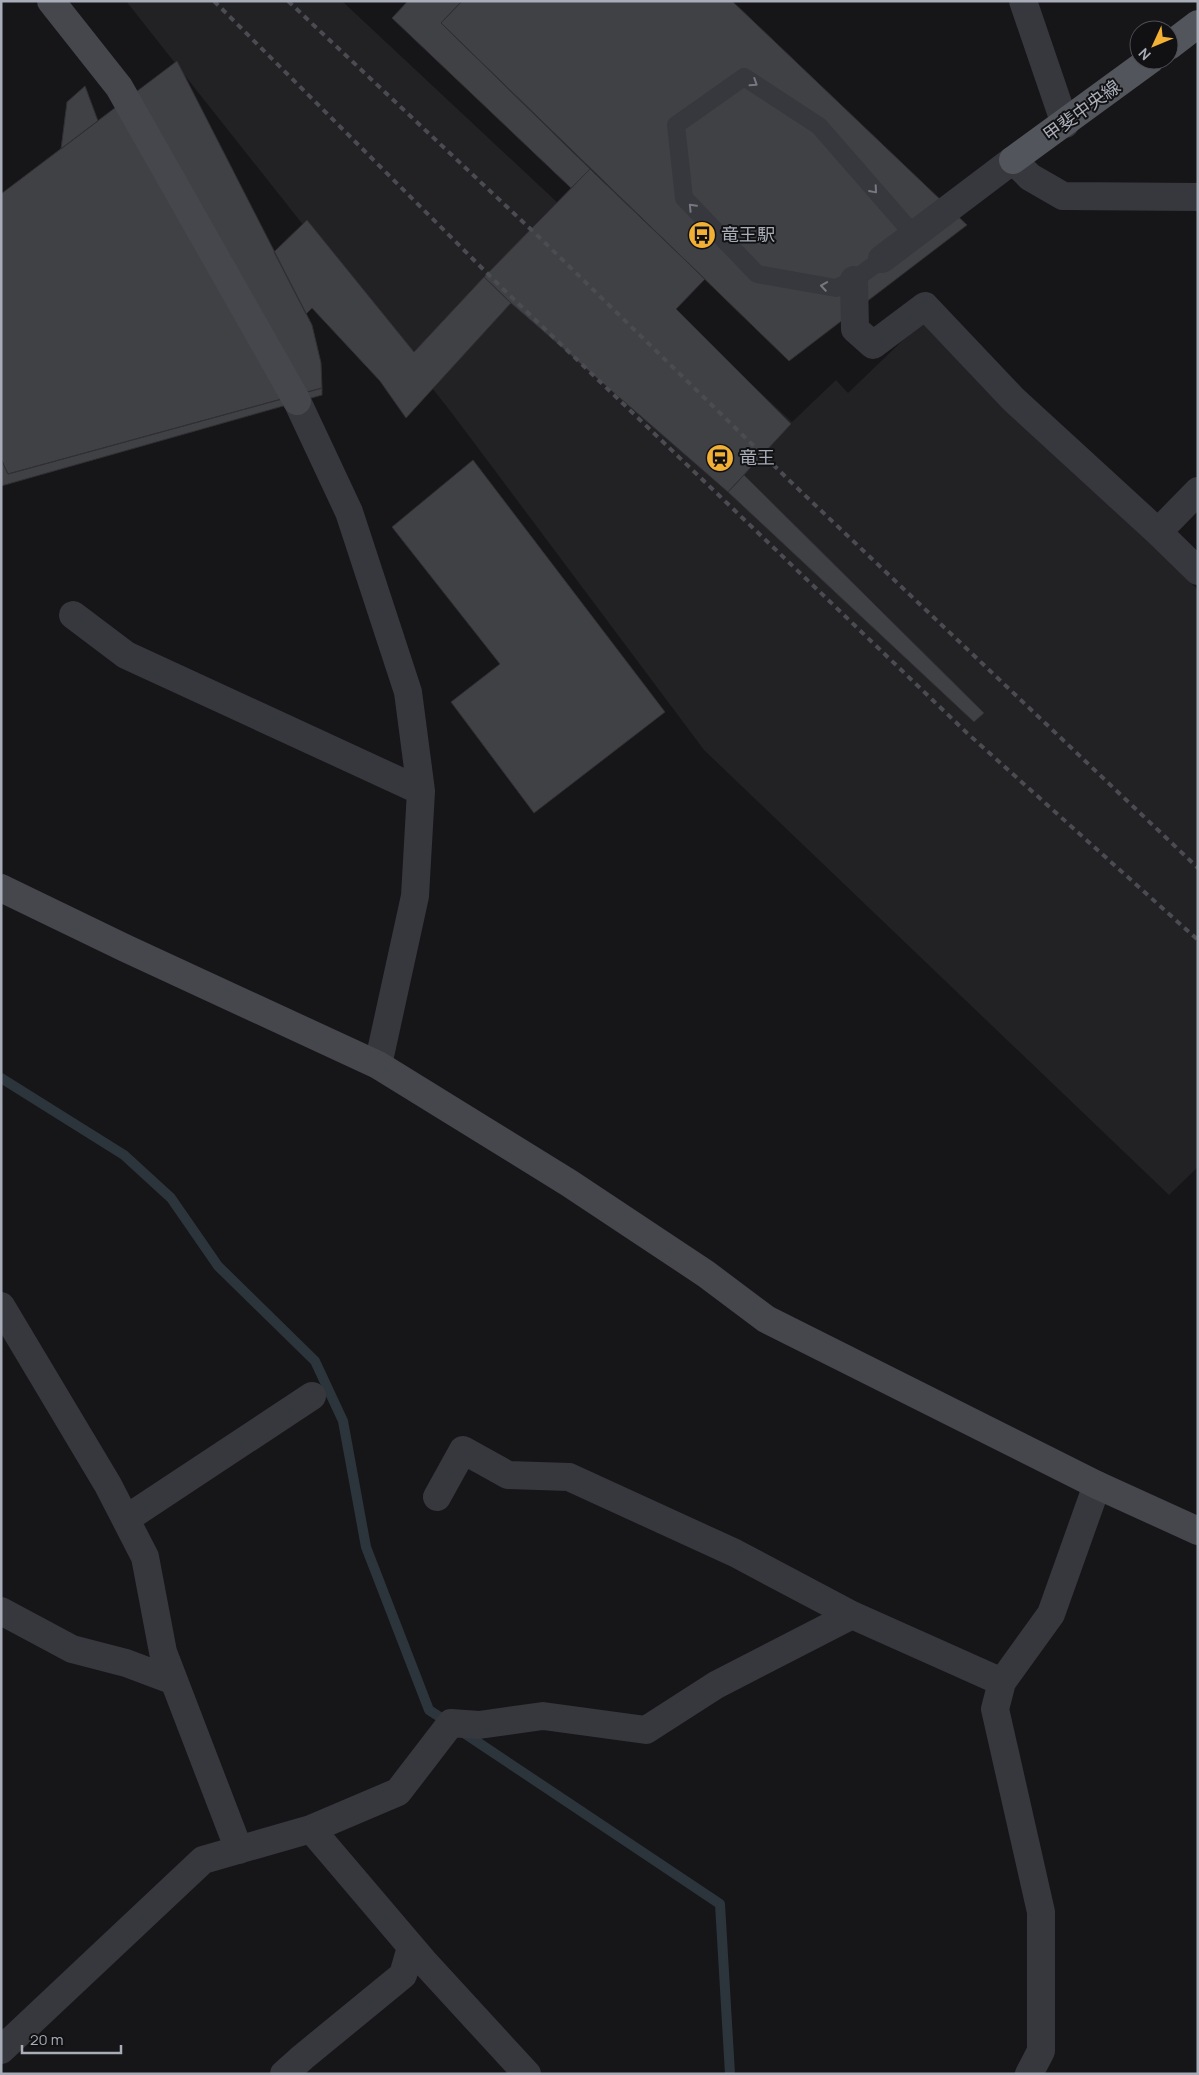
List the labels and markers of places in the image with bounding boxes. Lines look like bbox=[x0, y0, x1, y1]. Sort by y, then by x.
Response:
bus stop icon: 竜王駅 bbox=[687, 220, 717, 250]
place label: 竜王駅 bbox=[721, 222, 775, 246]
station icon: 竜王 bbox=[705, 443, 735, 473]
place label: 竜王 bbox=[739, 445, 775, 469]

